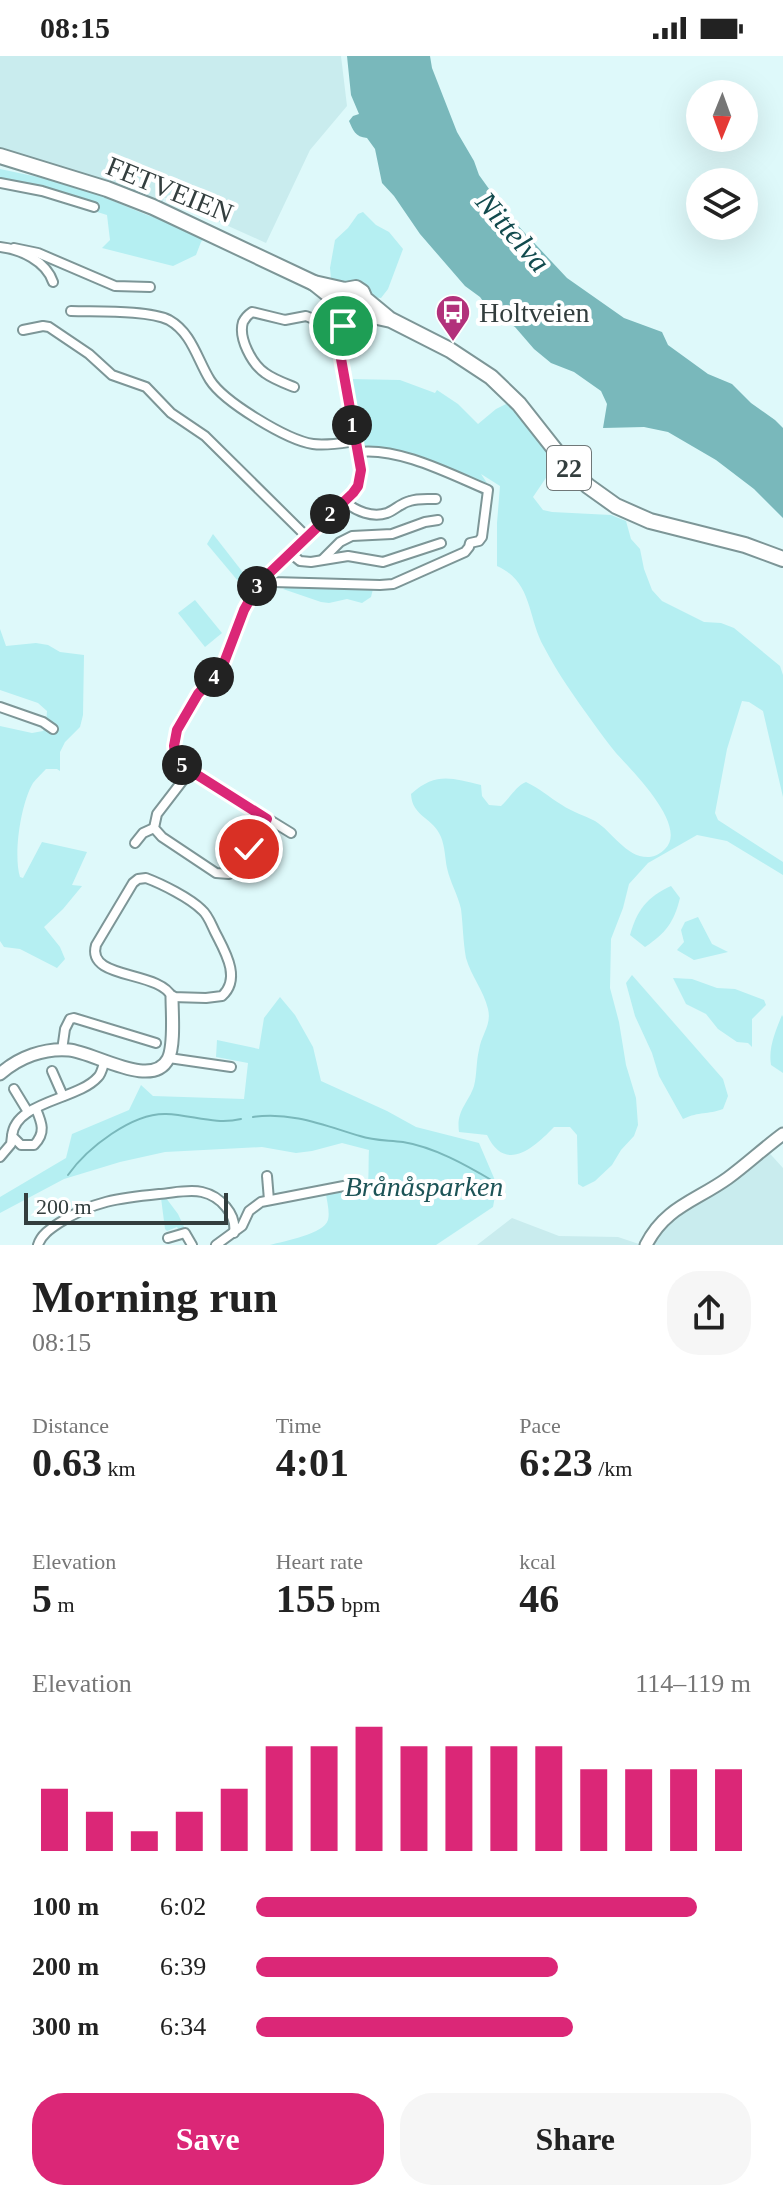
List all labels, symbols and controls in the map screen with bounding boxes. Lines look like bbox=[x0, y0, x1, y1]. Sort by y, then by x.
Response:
text: 08:15 bbox=[40, 11, 110, 44]
north arrow bbox=[686, 80, 758, 152]
map controls bbox=[686, 80, 758, 240]
street label: FETVEIEN bbox=[102, 150, 238, 229]
button: layers bbox=[686, 168, 758, 240]
water label: Nittelva bbox=[469, 184, 557, 278]
pin bbox=[309, 292, 377, 360]
bus stop icon: Holtveien bbox=[434, 293, 472, 343]
place label: Holtveien bbox=[479, 297, 589, 328]
icon: arrive bbox=[321, 304, 365, 348]
pin: 1 bbox=[332, 405, 372, 445]
text: 1 bbox=[347, 412, 358, 437]
road number: 22 bbox=[547, 446, 591, 490]
pin: 2 bbox=[310, 494, 350, 534]
text: 2 bbox=[325, 501, 336, 526]
pin: 3 bbox=[237, 566, 277, 606]
text: 3 bbox=[252, 573, 263, 598]
pin: 4 bbox=[194, 657, 234, 697]
text: 4 bbox=[209, 664, 220, 689]
pin: 5 bbox=[162, 745, 202, 785]
text: 5 bbox=[177, 752, 188, 777]
pin bbox=[215, 815, 283, 883]
icon: check bbox=[227, 827, 271, 871]
park label: Brånåsparken bbox=[345, 1171, 503, 1202]
scale bar bbox=[24, 1189, 228, 1225]
text: 200 m bbox=[36, 1194, 92, 1219]
button: share bbox=[667, 1271, 751, 1355]
text: Morning run bbox=[32, 1273, 278, 1322]
text: 08:15 bbox=[32, 1328, 91, 1357]
text: Distance bbox=[32, 1413, 109, 1438]
text: Time bbox=[276, 1413, 321, 1438]
text: Pace bbox=[519, 1413, 561, 1438]
text: 0.63 bbox=[32, 1440, 102, 1485]
text: 4:01 bbox=[276, 1440, 349, 1485]
text: 6:23 bbox=[519, 1440, 593, 1485]
text: km bbox=[102, 1456, 136, 1481]
text: /km bbox=[593, 1456, 632, 1481]
text: Elevation bbox=[32, 1549, 116, 1574]
text: Heart rate bbox=[276, 1549, 363, 1574]
text: kcal bbox=[519, 1549, 556, 1574]
text: 5 bbox=[32, 1576, 52, 1621]
text: 155 bbox=[276, 1576, 336, 1621]
text: 46 bbox=[519, 1576, 559, 1621]
text: m bbox=[52, 1592, 75, 1617]
text: bpm bbox=[336, 1592, 380, 1617]
text: Elevation bbox=[32, 1669, 132, 1698]
text: 114–119 m bbox=[635, 1669, 751, 1698]
text: 100 m bbox=[32, 1892, 99, 1921]
text: 6:02 bbox=[160, 1892, 206, 1921]
text: 200 m bbox=[32, 1952, 99, 1981]
text: 6:39 bbox=[160, 1952, 206, 1981]
text: 300 m bbox=[32, 2012, 99, 2041]
text: 6:34 bbox=[160, 2012, 206, 2041]
button: Save bbox=[32, 2093, 384, 2185]
button: Share bbox=[400, 2093, 751, 2185]

